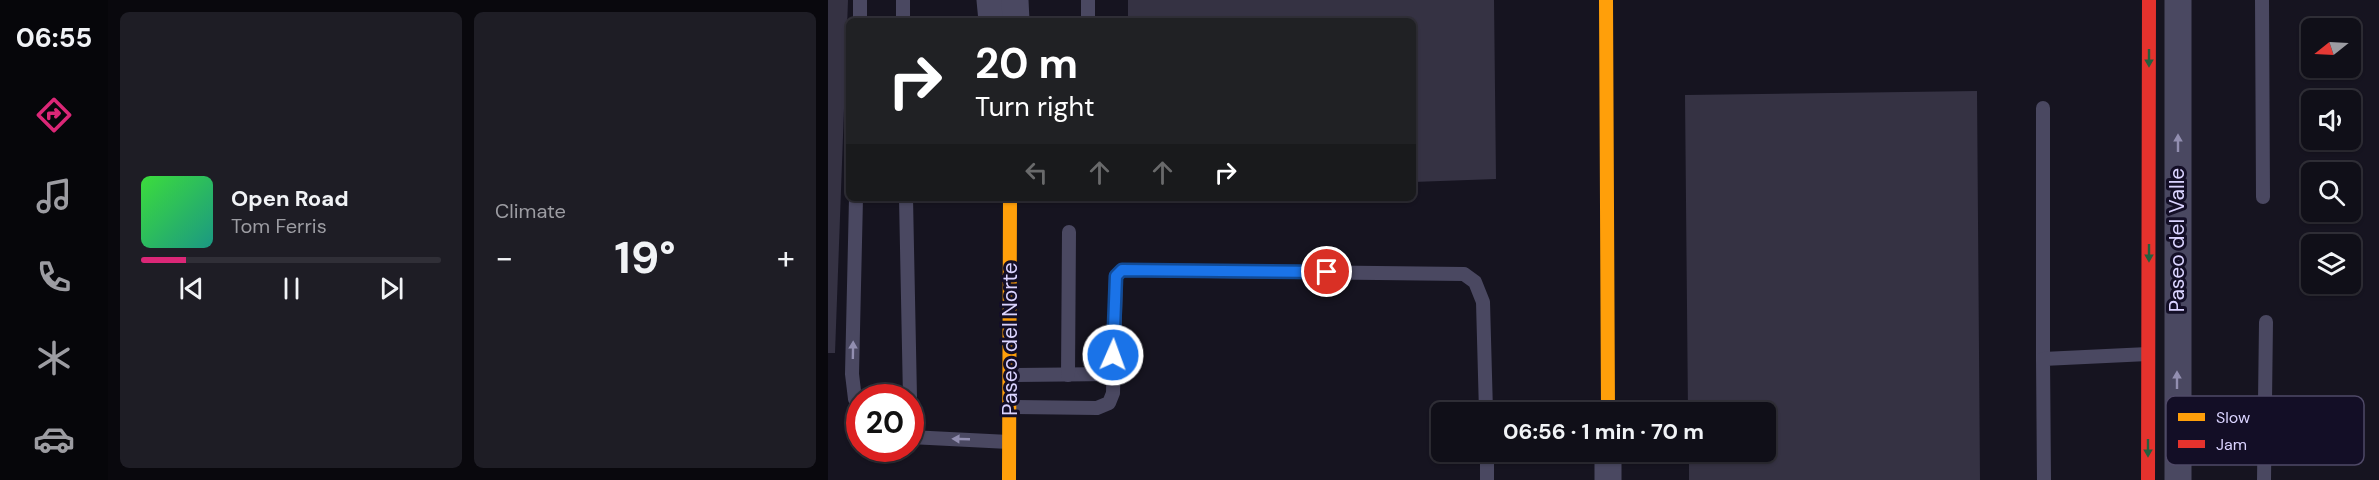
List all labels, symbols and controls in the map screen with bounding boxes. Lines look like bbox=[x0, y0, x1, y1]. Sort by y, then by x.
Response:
north arrow bbox=[2301, 18, 2361, 78]
map controls bbox=[2301, 18, 2361, 294]
text: 06:55 bbox=[16, 20, 92, 55]
text: 20 m bbox=[975, 36, 1078, 91]
icon: right bbox=[876, 42, 954, 120]
one-way arrow bbox=[2144, 49, 2154, 68]
text: Turn right bbox=[975, 89, 1095, 124]
button: sound bbox=[2301, 90, 2361, 150]
icon: directions bbox=[33, 94, 75, 136]
one-way arrow bbox=[2173, 133, 2182, 152]
icon: left bbox=[1020, 156, 1053, 189]
icon: ahead bbox=[1083, 156, 1116, 189]
icon: ahead bbox=[1146, 156, 1179, 189]
icon: right bbox=[1209, 156, 1242, 189]
button: search bbox=[2301, 162, 2361, 222]
street label: Paseo del Valle bbox=[2163, 168, 2191, 312]
icon: music bbox=[33, 175, 75, 217]
text: Open Road bbox=[231, 184, 349, 213]
text: Climate bbox=[495, 198, 566, 224]
text: Tom Ferris bbox=[231, 213, 327, 239]
text: 19° bbox=[614, 228, 676, 287]
button: layers bbox=[2301, 234, 2361, 294]
text: − bbox=[495, 236, 513, 279]
text: + bbox=[777, 236, 795, 279]
one-way arrow bbox=[2144, 244, 2154, 263]
pin bbox=[1301, 246, 1352, 297]
icon: arrive bbox=[1310, 255, 1343, 288]
icon: phone bbox=[33, 256, 75, 298]
street label: Paseo del Norte bbox=[996, 262, 1024, 416]
icon: previous bbox=[175, 272, 208, 305]
icon: pause bbox=[275, 272, 308, 305]
icon: next bbox=[375, 272, 408, 305]
position arrow bbox=[1081, 323, 1145, 387]
icon: climate bbox=[33, 337, 75, 379]
one-way arrow bbox=[848, 340, 857, 359]
one-way arrow bbox=[2172, 370, 2182, 389]
speed limit sign: 20 bbox=[846, 384, 924, 462]
legend bbox=[2166, 396, 2364, 465]
text: Slow bbox=[2216, 407, 2250, 428]
text: 06:56 · 1 min · 70 m bbox=[1503, 417, 1704, 446]
icon: car bbox=[33, 418, 75, 460]
text: Jam bbox=[2216, 434, 2247, 455]
one-way arrow bbox=[951, 435, 970, 444]
one-way arrow bbox=[2143, 439, 2153, 458]

